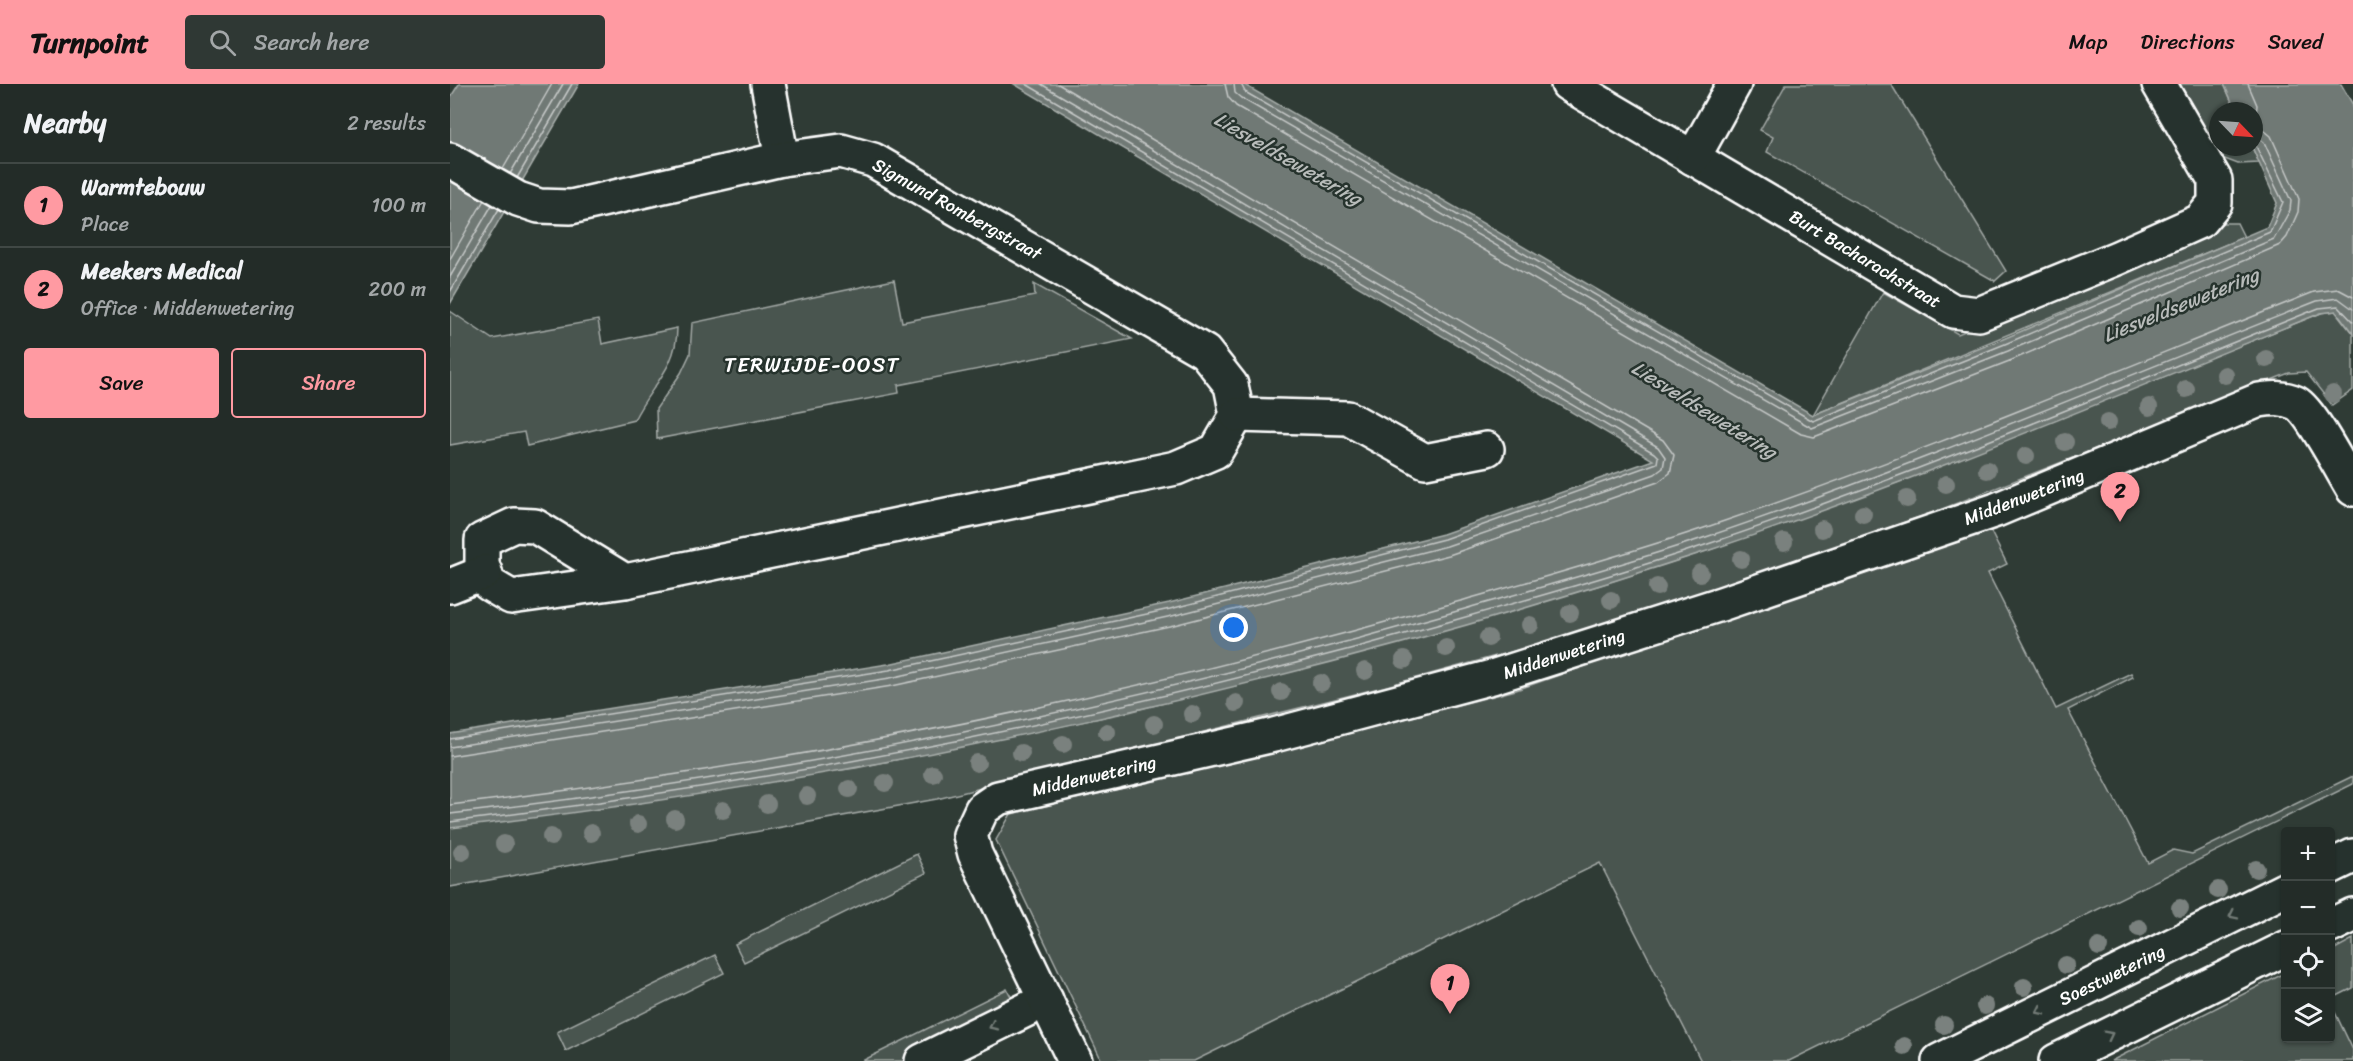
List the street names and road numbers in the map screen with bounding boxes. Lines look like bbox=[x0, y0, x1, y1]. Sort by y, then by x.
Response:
street label: Sigmund Rombergstraat bbox=[866, 149, 1048, 269]
street label: Burt Bacharachstraat bbox=[1783, 201, 1947, 317]
street label: Middenwetering bbox=[1959, 459, 2089, 535]
street label: Middenwetering bbox=[1499, 619, 1629, 689]
street label: Middenwetering bbox=[1029, 746, 1159, 806]
street label: Soestwetering bbox=[2053, 935, 2171, 1015]

